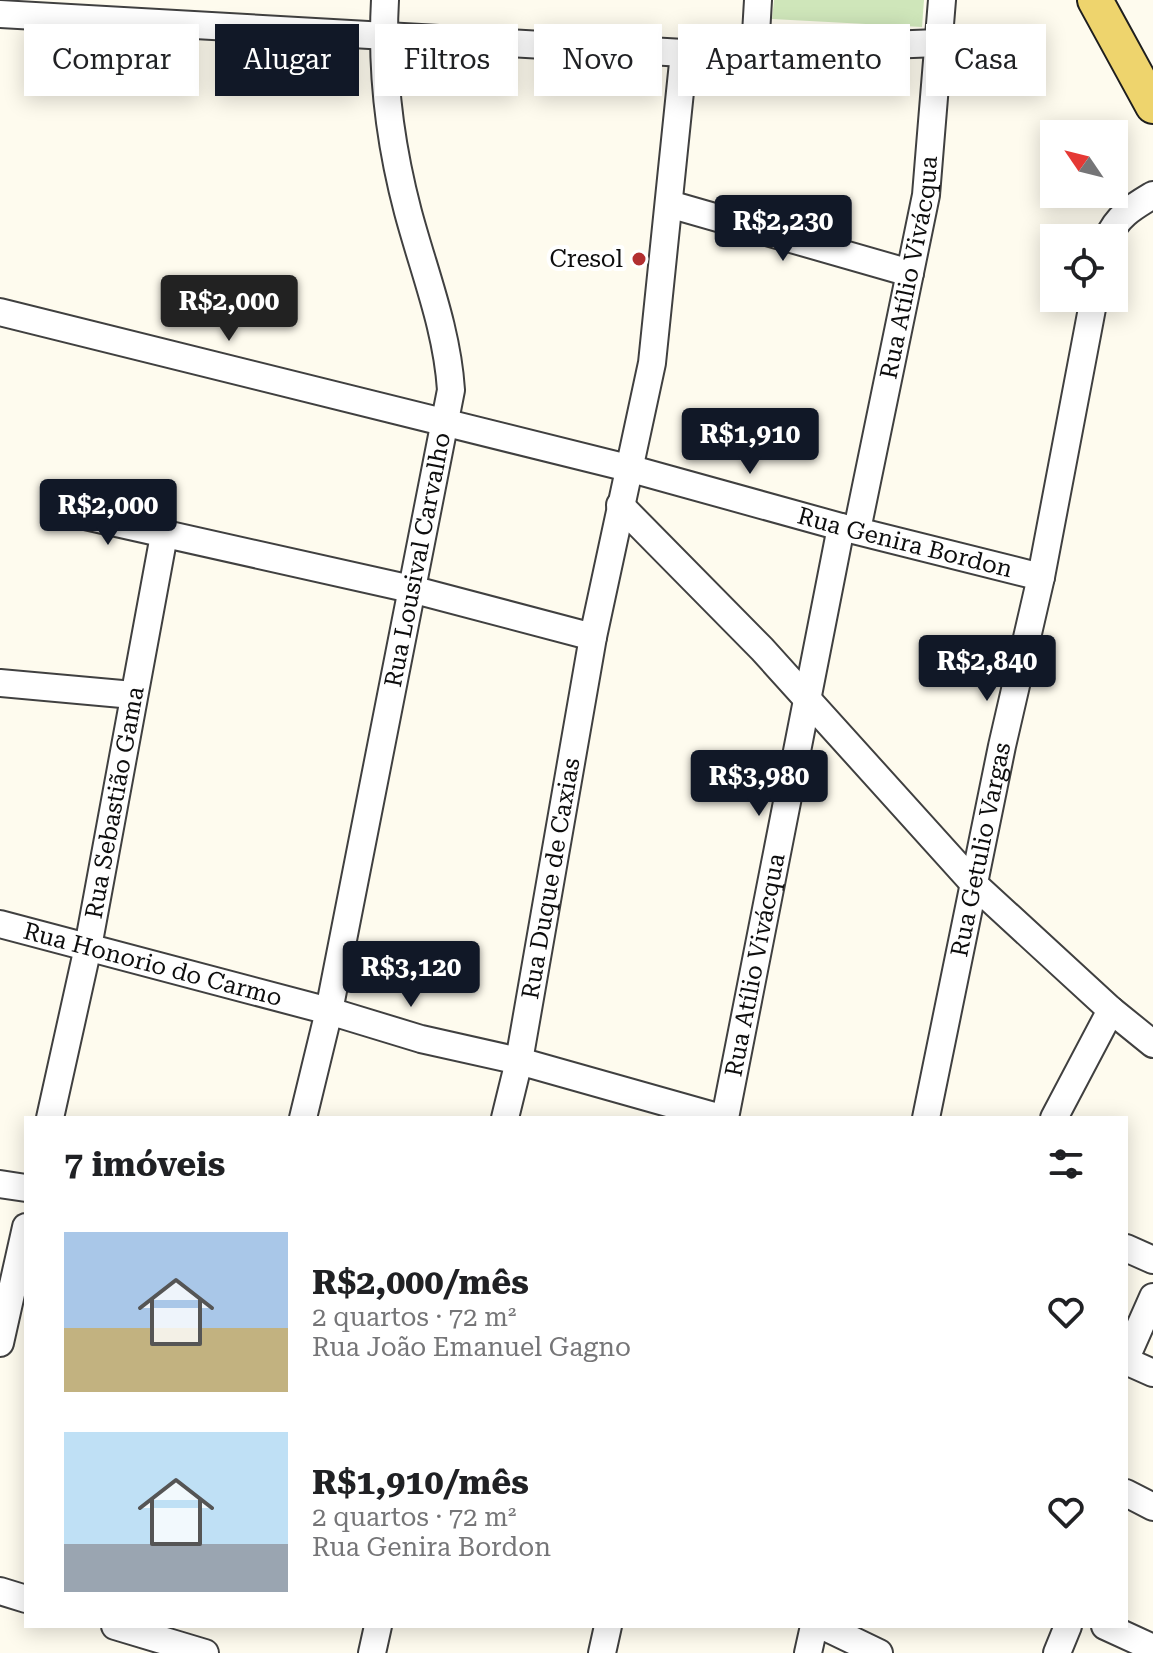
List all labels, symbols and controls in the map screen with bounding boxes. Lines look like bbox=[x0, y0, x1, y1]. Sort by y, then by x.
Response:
chip: Comprar bbox=[24, 24, 199, 96]
chip: Alugar bbox=[215, 24, 359, 96]
chip: Filtros bbox=[375, 24, 518, 96]
chip: Novo bbox=[534, 24, 662, 96]
chip: Apartamento bbox=[678, 24, 910, 96]
chip: Casa bbox=[926, 24, 1046, 96]
north arrow bbox=[1040, 120, 1128, 208]
map controls bbox=[1040, 120, 1128, 312]
street label: Rua Atílio Vivácqua bbox=[874, 155, 943, 381]
pin: R$2,230 bbox=[709, 195, 857, 263]
text: R$2,230 bbox=[733, 206, 833, 236]
button: locate bbox=[1040, 224, 1128, 312]
place label: Cresol bbox=[549, 245, 623, 273]
marker: Cresol bbox=[630, 250, 648, 268]
pin: R$2,000 bbox=[155, 275, 303, 343]
text: R$2,000 bbox=[179, 286, 279, 316]
pin: R$1,910 bbox=[676, 408, 824, 476]
text: R$1,910 bbox=[700, 419, 800, 449]
street label: Rua Lousival Carvalho bbox=[379, 430, 456, 689]
pin: R$2,000 bbox=[34, 479, 182, 547]
text: R$2,000 bbox=[58, 490, 158, 520]
street label: Rua Genira Bordon bbox=[794, 502, 1015, 583]
pin: R$2,840 bbox=[913, 635, 1061, 703]
text: R$2,840 bbox=[937, 646, 1037, 676]
street label: Rua Sebastião Gama bbox=[80, 684, 150, 921]
street label: Rua Getulio Vargas bbox=[945, 740, 1016, 959]
pin: R$3,980 bbox=[685, 750, 833, 818]
street label: Rua Duque de Caxias bbox=[516, 756, 586, 1001]
text: R$3,980 bbox=[709, 761, 809, 791]
street label: Rua Atílio Vivácqua bbox=[719, 851, 791, 1079]
street label: Rua Honorio do Carmo bbox=[20, 917, 285, 1012]
pin: R$3,120 bbox=[337, 941, 485, 1009]
text: R$3,120 bbox=[361, 952, 461, 982]
icon: filters bbox=[1044, 1142, 1088, 1186]
text: 7 imóveis bbox=[64, 1144, 225, 1184]
text: R$2,000/mês bbox=[312, 1262, 529, 1302]
icon: home bbox=[128, 1264, 224, 1360]
icon: heart bbox=[1044, 1290, 1088, 1334]
text: 2 quartos · 72 m² bbox=[312, 1302, 516, 1332]
text: Rua João Emanuel Gagno bbox=[312, 1332, 631, 1362]
text: R$1,910/mês bbox=[312, 1462, 529, 1502]
icon: home bbox=[128, 1464, 224, 1560]
icon: heart bbox=[1044, 1490, 1088, 1534]
text: 2 quartos · 72 m² bbox=[312, 1502, 516, 1532]
text: Rua Genira Bordon bbox=[312, 1532, 551, 1562]

